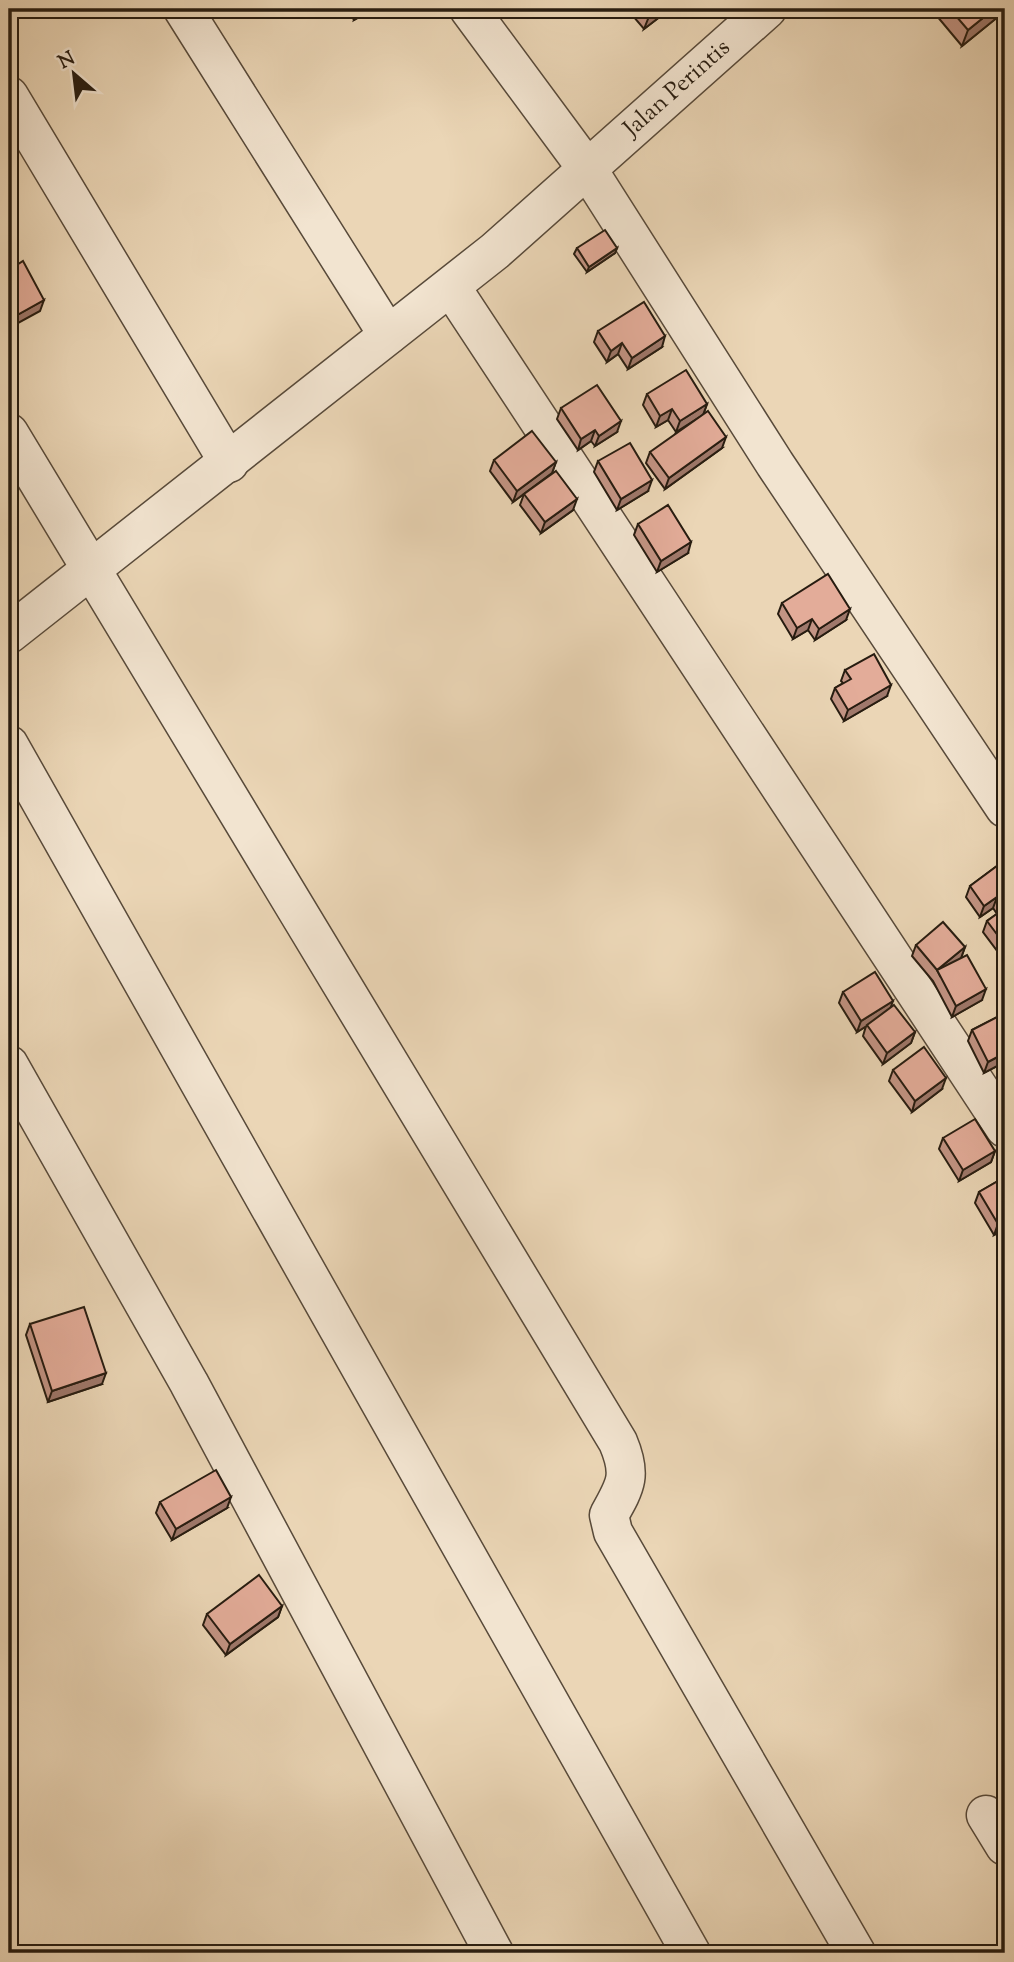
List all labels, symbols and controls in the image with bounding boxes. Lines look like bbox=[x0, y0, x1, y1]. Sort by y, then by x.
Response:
street label: Jalan Perintis bbox=[615, 32, 738, 147]
north arrow bbox=[38, 38, 108, 108]
text: N bbox=[54, 46, 80, 77]

